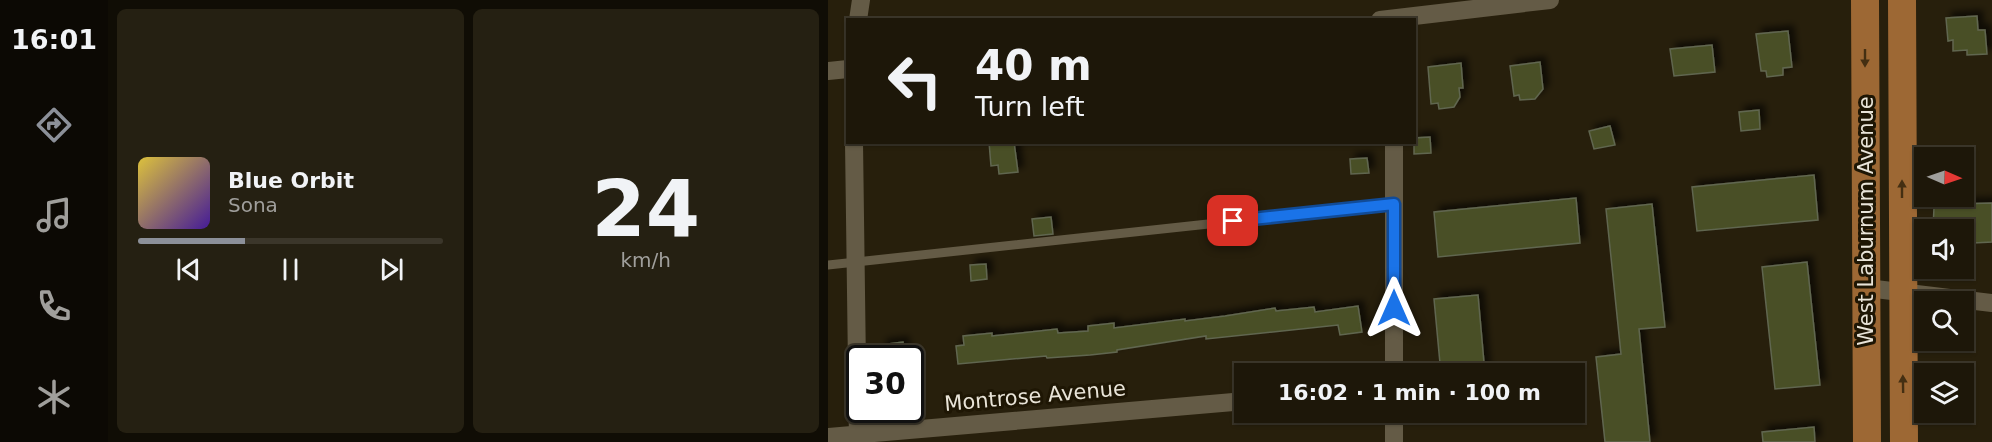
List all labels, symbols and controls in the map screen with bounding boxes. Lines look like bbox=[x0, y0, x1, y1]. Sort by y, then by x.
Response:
text: 16:01 bbox=[11, 24, 97, 55]
text: 40 m bbox=[975, 41, 1092, 90]
icon: left bbox=[876, 42, 954, 120]
one-way arrow bbox=[1860, 49, 1870, 68]
text: Turn left bbox=[975, 91, 1085, 122]
street label: West Laburnum Avenue bbox=[1854, 96, 1878, 346]
icon: directions bbox=[33, 104, 75, 146]
north arrow bbox=[1914, 147, 1974, 207]
map controls bbox=[1914, 147, 1974, 423]
text: 24 bbox=[591, 164, 700, 254]
text: Blue Orbit bbox=[228, 168, 354, 193]
one-way arrow bbox=[1897, 179, 1907, 198]
text: Sona bbox=[228, 193, 278, 217]
icon: music bbox=[33, 194, 75, 236]
pin bbox=[1207, 195, 1258, 246]
icon: arrive bbox=[1216, 204, 1249, 237]
button: sound bbox=[1914, 219, 1974, 279]
text: km/h bbox=[621, 248, 671, 272]
icon: previous bbox=[172, 253, 205, 286]
icon: pause bbox=[274, 253, 307, 286]
icon: next bbox=[375, 253, 408, 286]
position arrow bbox=[1362, 276, 1426, 340]
icon: phone bbox=[33, 285, 75, 327]
button: search bbox=[1914, 291, 1974, 351]
speed limit sign: 30 bbox=[846, 345, 924, 423]
button: layers bbox=[1914, 363, 1974, 423]
one-way arrow bbox=[1898, 374, 1908, 393]
icon: climate bbox=[33, 376, 75, 418]
street label: Montrose Avenue bbox=[943, 376, 1127, 416]
text: 16:02 · 1 min · 100 m bbox=[1278, 380, 1541, 405]

